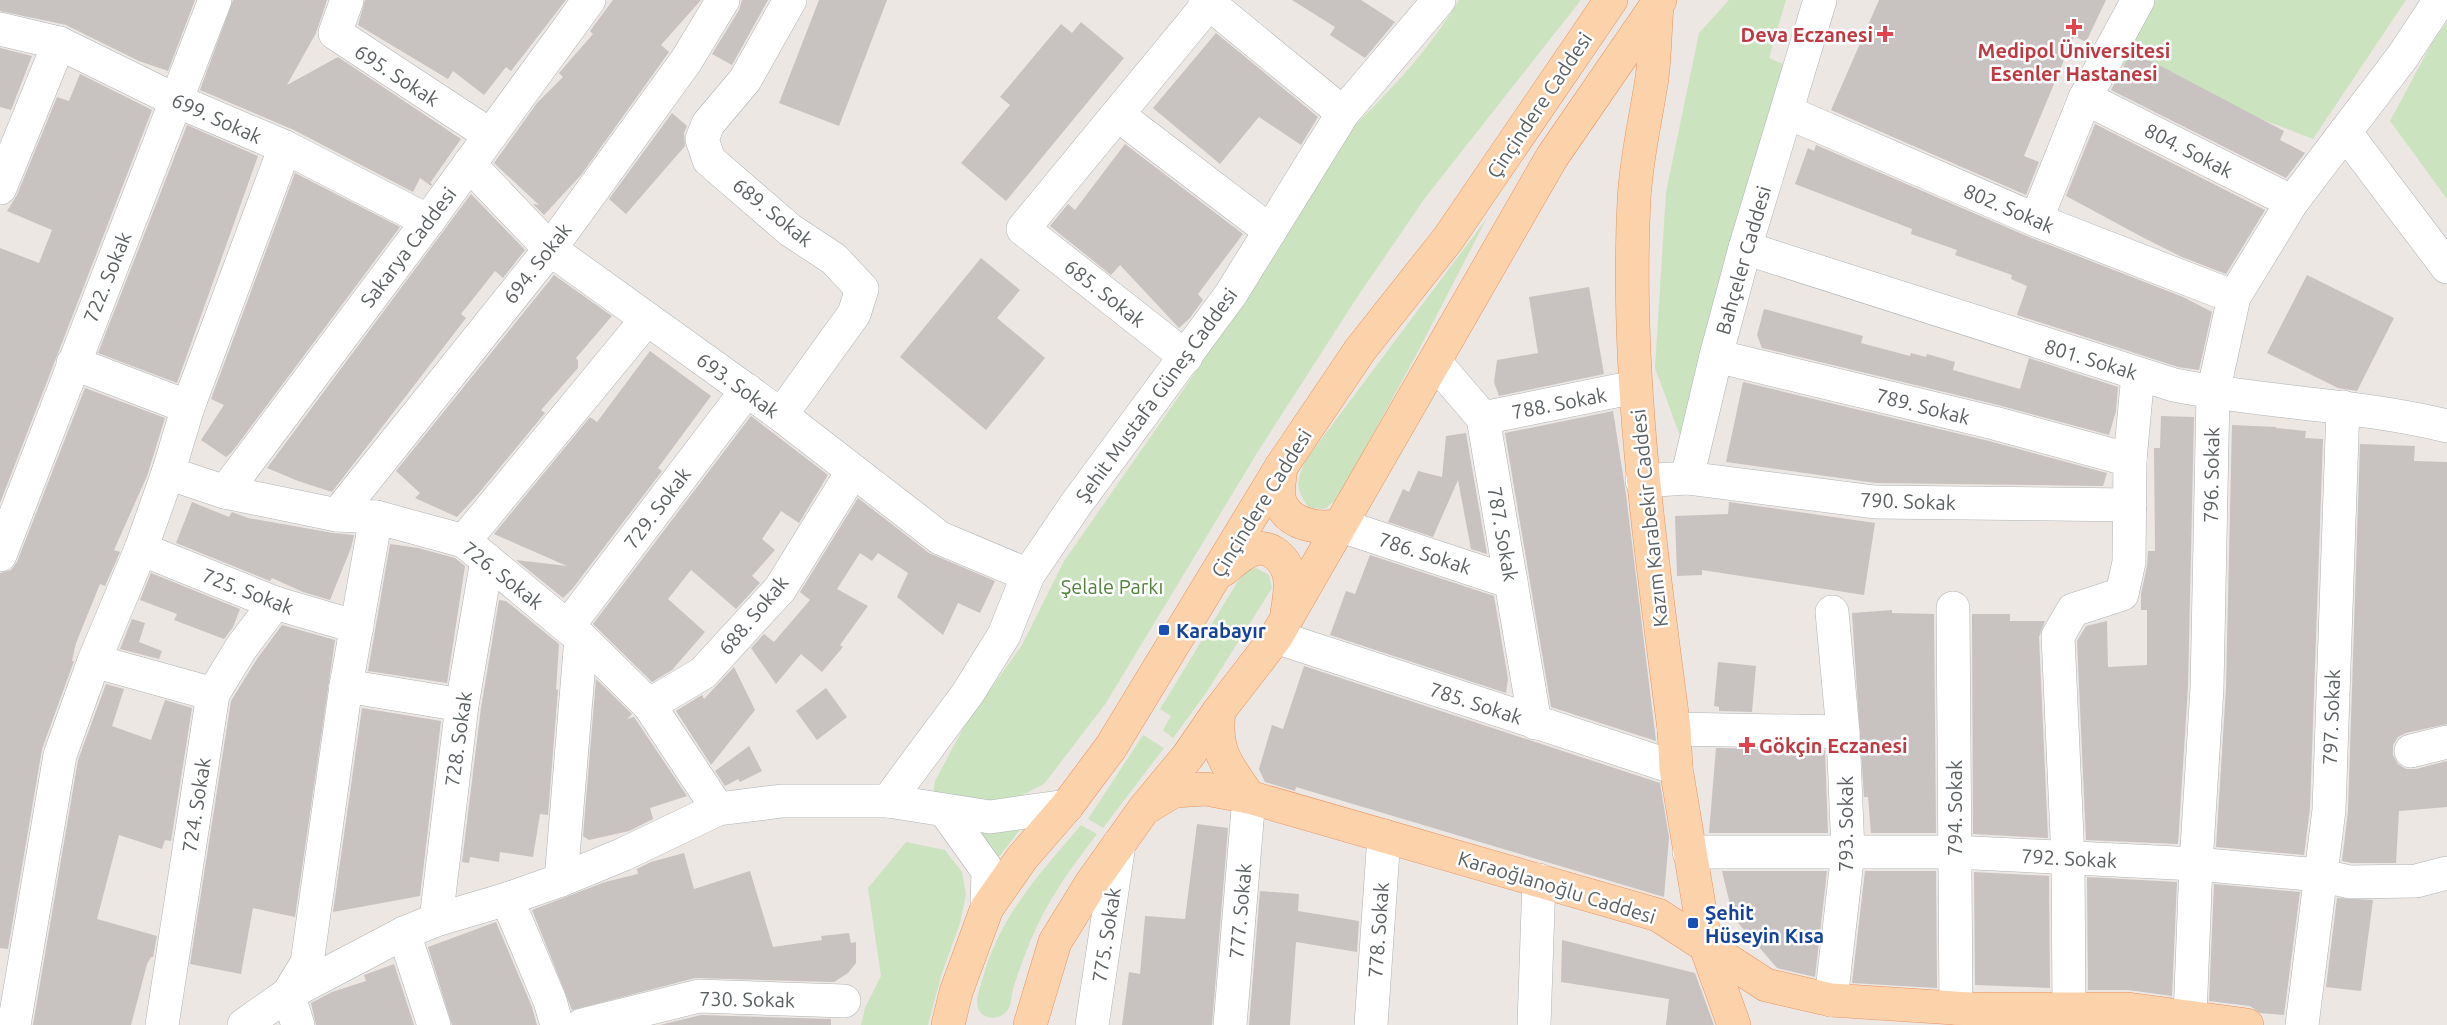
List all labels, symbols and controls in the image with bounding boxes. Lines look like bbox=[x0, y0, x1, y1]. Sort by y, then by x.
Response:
marker: Medipol Üniversitesi Esenler Hastanesi bbox=[2065, 18, 2083, 36]
place label: Deva Eczanesi bbox=[1741, 23, 1873, 46]
marker: Deva Eczanesi bbox=[1878, 27, 1892, 41]
street label: Çinçindere Caddesi bbox=[1482, 28, 1596, 182]
street label: 695. Sokak bbox=[350, 39, 444, 111]
place label: Medipol Üniversitesi Esenler Hastanesi bbox=[1978, 39, 2170, 85]
street label: 699. Sokak bbox=[168, 88, 266, 148]
street label: 804. Sokak bbox=[2141, 118, 2237, 182]
street label: 689. Sokak bbox=[728, 173, 818, 251]
street label: 802. Sokak bbox=[1960, 179, 2058, 237]
street label: Sakarya Caddesi bbox=[355, 183, 461, 311]
street label: Bahçeler Caddesi bbox=[1711, 183, 1775, 337]
street label: 694. Sokak bbox=[498, 218, 576, 308]
street label: 722. Sokak bbox=[78, 228, 136, 326]
street label: 685. Sokak bbox=[1060, 254, 1150, 332]
street label: Şehit Mustafa Güneş Caddesi bbox=[1071, 283, 1241, 507]
street label: 801. Sokak bbox=[2042, 334, 2140, 384]
street label: 693. Sokak bbox=[692, 347, 784, 423]
street label: 788. Sokak bbox=[1510, 383, 1608, 423]
street label: 789. Sokak bbox=[1874, 383, 1972, 429]
street label: Kazım Karabekir Caddesi bbox=[1626, 408, 1672, 628]
street label: Çinçindere Caddesi bbox=[1206, 425, 1316, 581]
street label: 796. Sokak bbox=[2199, 427, 2223, 523]
street label: 729. Sokak bbox=[619, 463, 695, 553]
street label: 787. Sokak bbox=[1483, 485, 1523, 583]
street label: 790. Sokak bbox=[1860, 488, 1956, 514]
street label: 786. Sokak bbox=[1376, 527, 1474, 579]
street label: 726. Sokak bbox=[458, 536, 548, 614]
street label: 725. Sokak bbox=[199, 563, 297, 619]
street label: 688. Sokak bbox=[713, 571, 793, 659]
park label: Şelale Parkı bbox=[1061, 575, 1163, 598]
place label: Karabayır bbox=[1176, 619, 1267, 642]
marker: Karabayır bbox=[1157, 623, 1171, 637]
street label: 797. Sokak bbox=[2318, 669, 2344, 765]
street label: 785. Sokak bbox=[1427, 677, 1525, 729]
street label: 728. Sokak bbox=[440, 690, 476, 788]
place label: Gökçin Eczanesi bbox=[1759, 734, 1907, 757]
marker: Gökçin Eczanesi bbox=[1740, 738, 1754, 752]
street label: 724. Sokak bbox=[177, 756, 215, 854]
street label: 794. Sokak bbox=[1943, 760, 1966, 856]
street label: 793. Sokak bbox=[1834, 776, 1857, 872]
street label: 792. Sokak bbox=[2020, 844, 2118, 872]
street label: Karaoğlanoğlu Caddesi bbox=[1455, 846, 1659, 928]
street label: 777. Sokak bbox=[1224, 862, 1256, 960]
street label: 778. Sokak bbox=[1363, 881, 1393, 979]
street label: 775. Sokak bbox=[1087, 886, 1125, 984]
place label: Şehit Hüseyin Kısa bbox=[1705, 901, 1824, 947]
marker: Şehit Hüseyin Kısa bbox=[1686, 916, 1700, 930]
street label: 730. Sokak bbox=[699, 987, 795, 1011]

